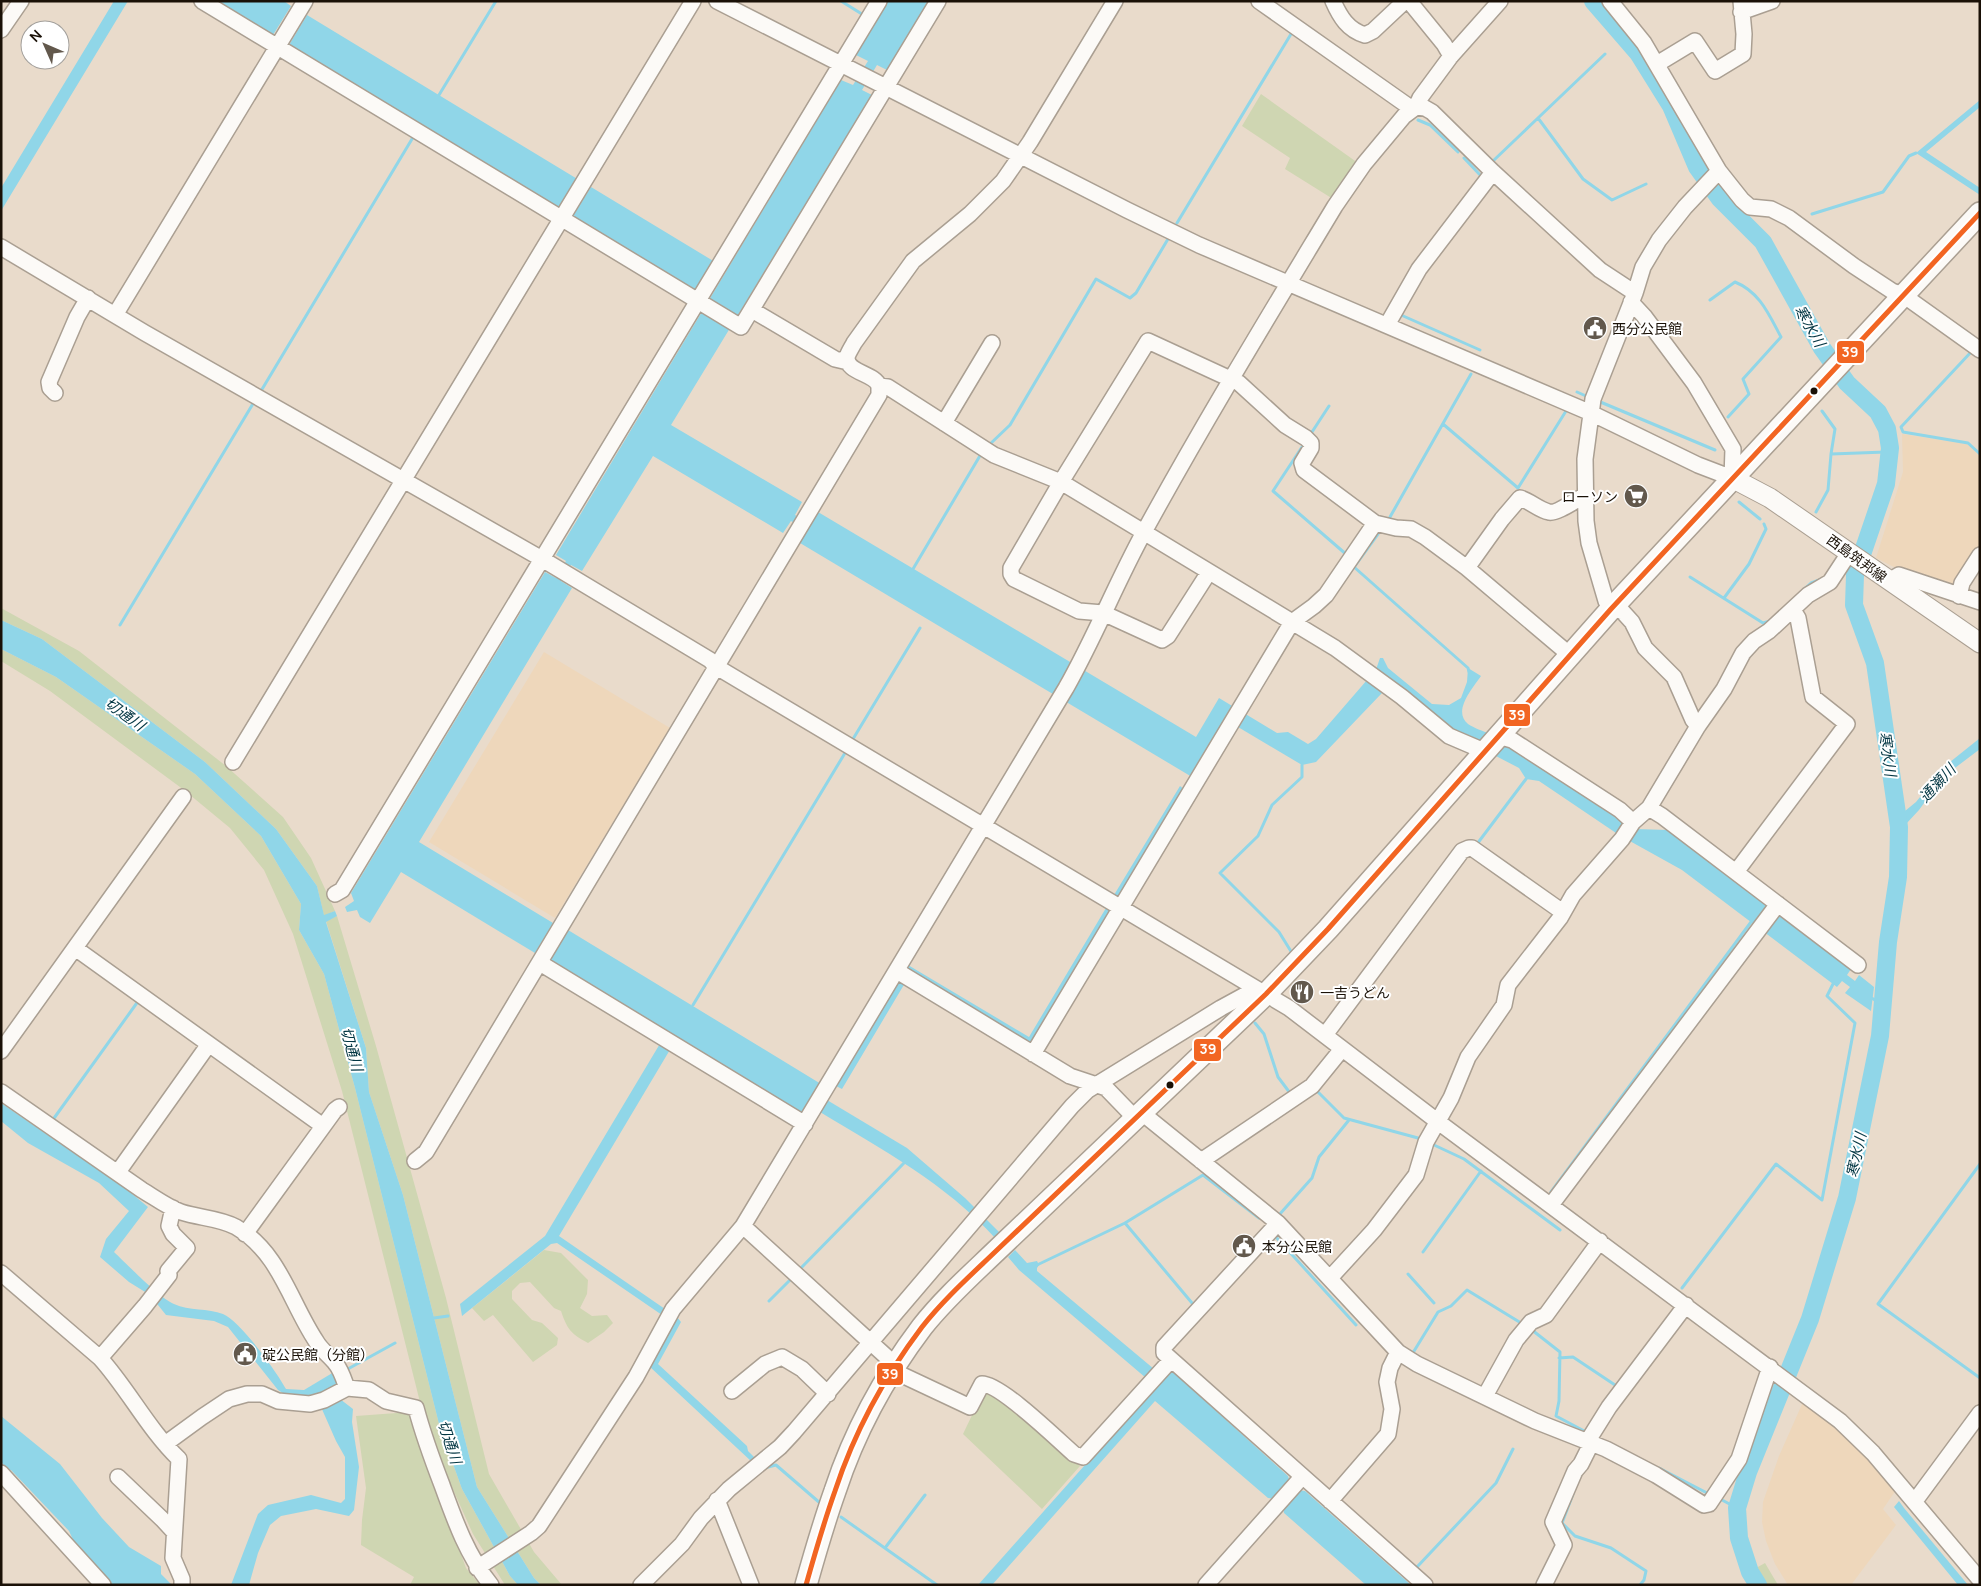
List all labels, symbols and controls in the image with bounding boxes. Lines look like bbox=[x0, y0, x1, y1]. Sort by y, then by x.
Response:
north arrow bbox=[20, 20, 70, 70]
text: N bbox=[25, 25, 46, 46]
water label: 寒水川 bbox=[1790, 301, 1831, 352]
public building icon: 西分公民館 bbox=[1582, 315, 1608, 341]
place label: 西分公民館 bbox=[1612, 319, 1682, 338]
line badge: 39 bbox=[1836, 340, 1865, 364]
text: 39 bbox=[1842, 342, 1858, 361]
unlabelled marker bbox=[1809, 386, 1819, 396]
supermarket icon: ローソン bbox=[1623, 483, 1649, 509]
place label: ローソン bbox=[1562, 487, 1618, 506]
street label: 西島筑邦線 bbox=[1823, 530, 1891, 586]
water label: 切通川 bbox=[101, 692, 151, 737]
line badge: 39 bbox=[1503, 703, 1531, 727]
text: 39 bbox=[1509, 705, 1525, 724]
water label: 寒水川 bbox=[1874, 730, 1902, 780]
water label: 通瀬川 bbox=[1914, 758, 1961, 807]
restaurant icon: 一吉うどん bbox=[1289, 979, 1315, 1005]
place label: 一吉うどん bbox=[1320, 983, 1390, 1002]
water label: 切通川 bbox=[336, 1025, 368, 1075]
line badge: 39 bbox=[1193, 1038, 1222, 1062]
text: 39 bbox=[1200, 1039, 1216, 1058]
unlabelled marker bbox=[1165, 1080, 1175, 1090]
water label: 寒水川 bbox=[1841, 1129, 1871, 1179]
public building icon: 本分公民館 bbox=[1231, 1233, 1257, 1259]
place label: 本分公民館 bbox=[1262, 1237, 1332, 1256]
public building icon: 碇公民館（分館） bbox=[232, 1341, 258, 1367]
place label: 碇公民館（分館） bbox=[262, 1345, 374, 1364]
line badge: 39 bbox=[876, 1362, 904, 1386]
text: 39 bbox=[882, 1364, 898, 1383]
water label: 切通川 bbox=[433, 1417, 468, 1469]

